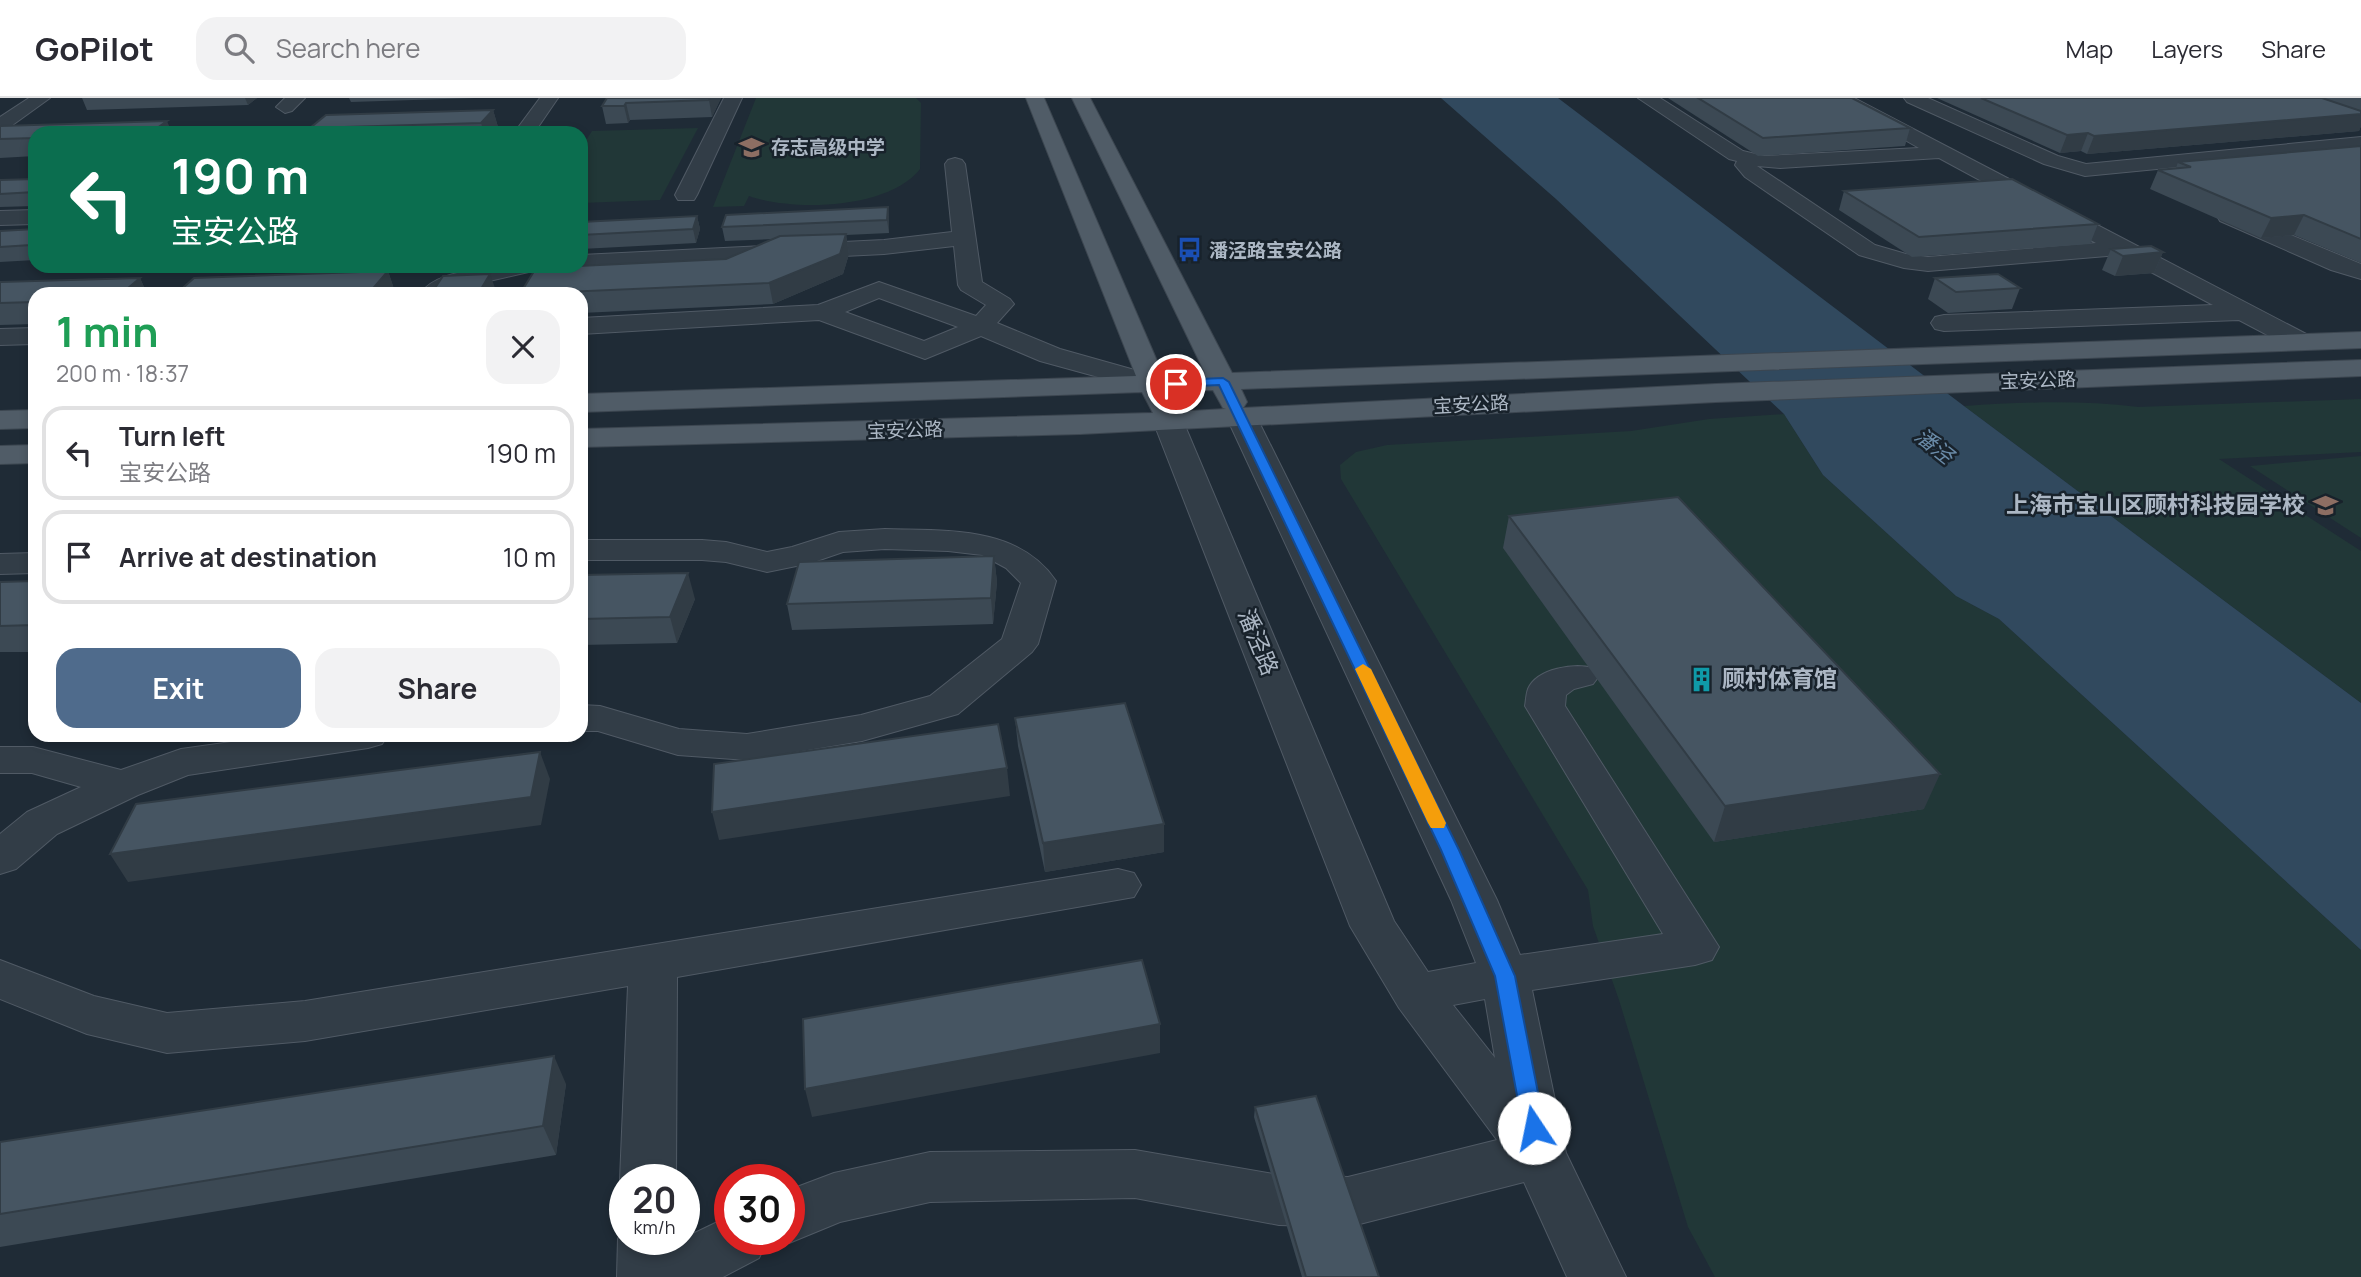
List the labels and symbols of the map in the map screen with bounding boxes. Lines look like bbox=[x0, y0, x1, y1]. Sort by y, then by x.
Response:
school or university icon: 存志高级中学 bbox=[737, 133, 765, 161]
place label: 存志高级中学 bbox=[771, 134, 885, 160]
bus stop icon: 潘泾路宝安公路 bbox=[1175, 236, 1203, 264]
place label: 潘泾路宝安公路 bbox=[1209, 237, 1342, 263]
pin bbox=[1146, 354, 1206, 414]
street label: 宝安公路 bbox=[2000, 366, 2076, 394]
street label: 宝安公路 bbox=[1432, 389, 1510, 419]
street label: 宝安公路 bbox=[867, 416, 943, 444]
water label: 潘泾 bbox=[1909, 421, 1961, 471]
place label: 上海市宝山区顾村科技园学校 bbox=[2006, 488, 2305, 520]
school or university icon: 上海市宝山区顾村科技园学校 bbox=[2311, 491, 2339, 519]
street label: 潘泾路 bbox=[1231, 604, 1287, 680]
place label: 顾村体育馆 bbox=[1722, 662, 1837, 694]
building icon: 顾村体育馆 bbox=[1688, 665, 1716, 693]
position arrow bbox=[1497, 1091, 1571, 1165]
speed limit sign: 30 bbox=[714, 1164, 805, 1255]

